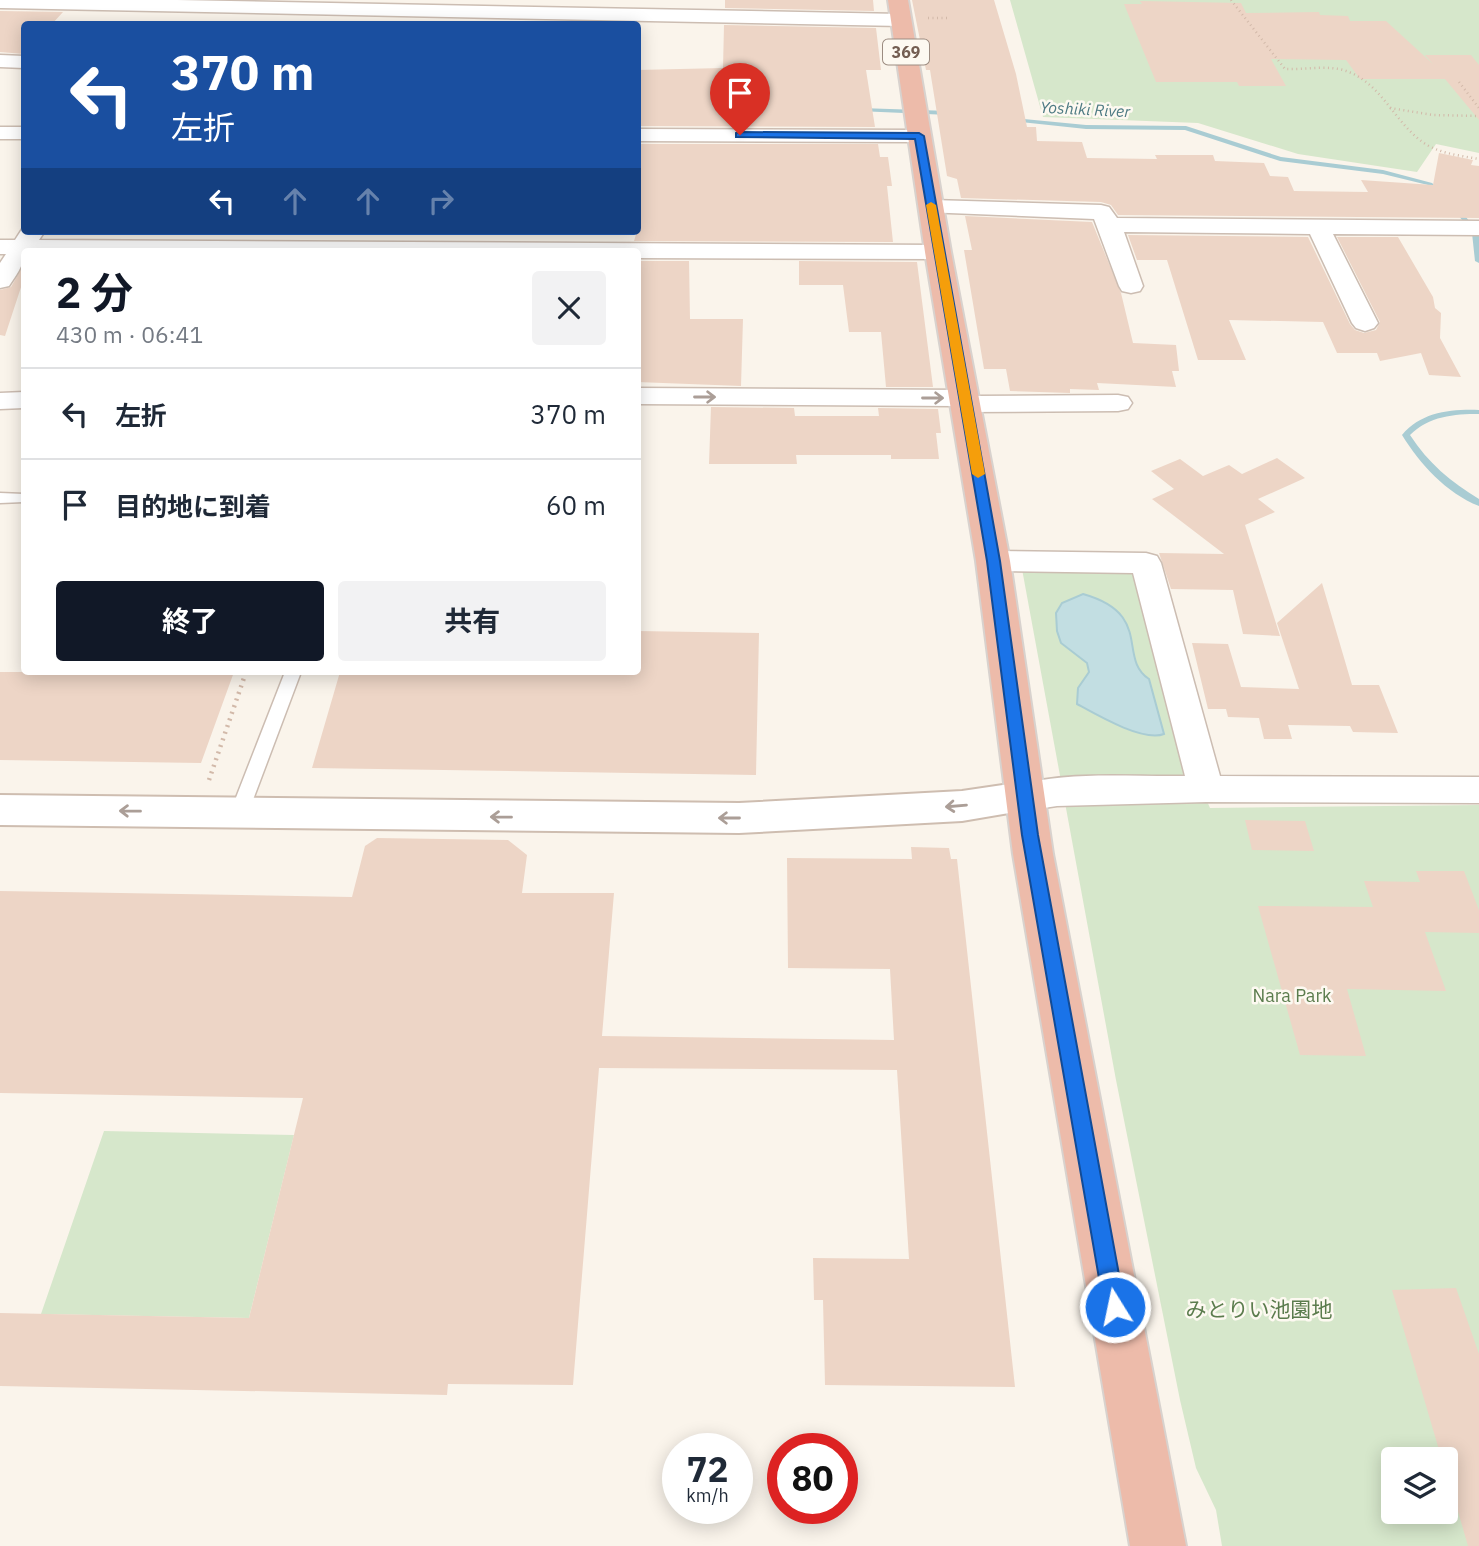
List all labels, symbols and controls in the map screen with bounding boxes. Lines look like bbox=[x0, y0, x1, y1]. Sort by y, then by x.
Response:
text: 370 m bbox=[171, 40, 315, 103]
road number: 369 bbox=[883, 40, 929, 64]
icon: left bbox=[56, 49, 147, 140]
pin bbox=[710, 63, 770, 135]
icon: arrive bbox=[721, 74, 759, 112]
water label: Yoshiki River bbox=[1039, 97, 1132, 121]
text: 左折 bbox=[171, 106, 235, 148]
icon: left bbox=[203, 182, 241, 220]
icon: ahead bbox=[276, 182, 314, 220]
icon: ahead bbox=[349, 182, 387, 220]
icon: right bbox=[422, 182, 460, 220]
text: 2 分 bbox=[56, 265, 133, 320]
button: close bbox=[532, 271, 606, 345]
text: 430 m · 06:41 bbox=[56, 319, 203, 349]
one-way arrow bbox=[693, 390, 716, 404]
one-way arrow bbox=[921, 391, 944, 405]
icon: left bbox=[56, 395, 94, 433]
text: 370 m bbox=[530, 397, 606, 431]
text: 左折 bbox=[115, 398, 167, 432]
icon: arrive bbox=[56, 486, 94, 524]
text: 60 m bbox=[546, 488, 606, 522]
text: 目的地に到着 bbox=[115, 489, 271, 523]
button: 終了 bbox=[56, 581, 324, 661]
button: 共有 bbox=[338, 581, 606, 661]
one-way arrow bbox=[945, 800, 968, 813]
one-way arrow bbox=[118, 804, 141, 818]
one-way arrow bbox=[490, 810, 513, 824]
one-way arrow bbox=[718, 811, 741, 825]
park label: Nara Park bbox=[1252, 984, 1332, 1007]
position arrow bbox=[1078, 1270, 1152, 1344]
park label: みとりい池園地 bbox=[1186, 1295, 1333, 1323]
speed limit sign: 80 bbox=[767, 1433, 858, 1524]
text: 72 bbox=[686, 1446, 729, 1492]
map controls bbox=[1381, 1447, 1458, 1524]
button: layers bbox=[1381, 1447, 1458, 1524]
text: km/h bbox=[686, 1484, 729, 1507]

